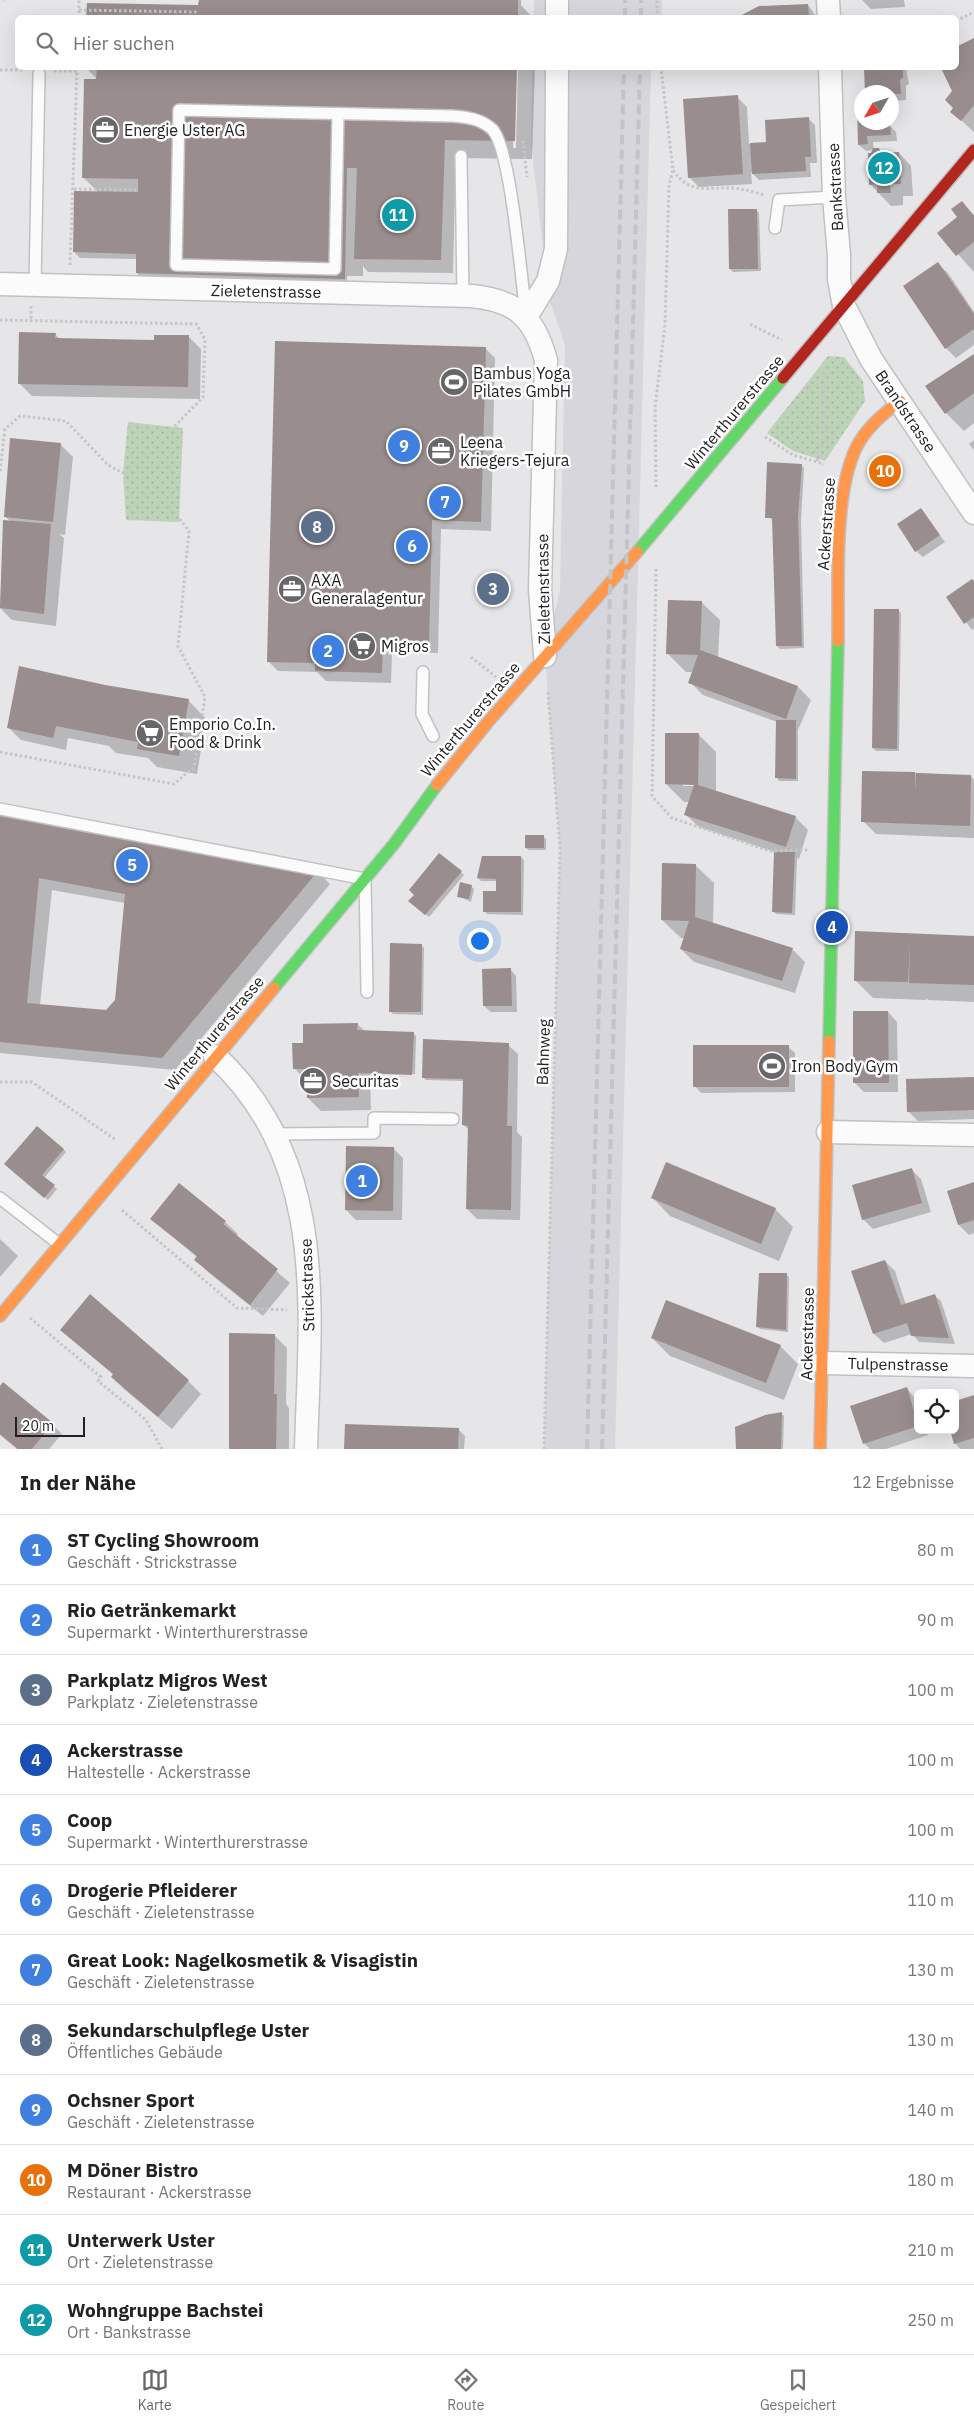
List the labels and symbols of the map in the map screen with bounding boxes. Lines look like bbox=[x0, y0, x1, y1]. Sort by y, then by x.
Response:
north arrow bbox=[854, 85, 899, 130]
office icon: Energie Uster AG bbox=[90, 115, 120, 145]
place label: Energie Uster AG bbox=[124, 120, 245, 140]
street label: Bankstrasse bbox=[823, 142, 847, 232]
pin: 12 bbox=[868, 149, 900, 187]
pin: 11 bbox=[382, 196, 414, 234]
street label: Zieletenstrasse bbox=[211, 280, 322, 302]
street label: Winterthurerstrasse bbox=[680, 350, 788, 473]
place label: Bambus Yoga Pilates GmbH bbox=[473, 363, 571, 401]
street label: Brandstrasse bbox=[871, 366, 941, 456]
sports icon: Bambus Yoga Pilates GmbH bbox=[439, 367, 469, 397]
pin: 9 bbox=[388, 427, 420, 465]
place label: Leena Kriegers-Tejura bbox=[460, 432, 570, 470]
office icon: Leena Kriegers-Tejura bbox=[426, 436, 456, 466]
pin: 10 bbox=[869, 452, 901, 490]
street label: Ackerstrasse bbox=[813, 477, 839, 571]
pin: 7 bbox=[429, 483, 461, 521]
pin: 8 bbox=[301, 508, 333, 546]
pin: 6 bbox=[396, 527, 428, 565]
street label: Zieletenstrasse bbox=[532, 533, 554, 644]
place label: AXA Generalagentur bbox=[311, 570, 423, 608]
pin: 3 bbox=[477, 570, 509, 608]
office icon: AXA Generalagentur bbox=[277, 574, 307, 604]
supermarket icon: Migros bbox=[347, 631, 377, 661]
pin: 2 bbox=[312, 632, 344, 670]
place label: Migros bbox=[381, 636, 429, 656]
street label: Winterthurerstrasse bbox=[416, 657, 524, 780]
place label: Emporio Co.In. Food & Drink bbox=[169, 714, 276, 752]
supermarket icon: Emporio Co.In. Food & Drink bbox=[135, 718, 165, 748]
pin: 5 bbox=[116, 846, 148, 884]
pin: 4 bbox=[816, 908, 848, 946]
your location bbox=[467, 928, 493, 954]
street label: Winterthurerstrasse bbox=[160, 971, 268, 1094]
street label: Bahnweg bbox=[532, 1018, 554, 1086]
sports icon: Iron Body Gym bbox=[757, 1051, 787, 1081]
place label: Iron Body Gym bbox=[791, 1056, 899, 1076]
office icon: Securitas bbox=[298, 1066, 328, 1096]
place label: Securitas bbox=[332, 1071, 399, 1091]
pin: 1 bbox=[346, 1162, 378, 1200]
street label: Strickstrasse bbox=[295, 1238, 319, 1332]
street label: Ackerstrasse bbox=[796, 1287, 818, 1381]
street label: Tulpenstrasse bbox=[847, 1353, 949, 1375]
scale bar bbox=[15, 1414, 85, 1437]

